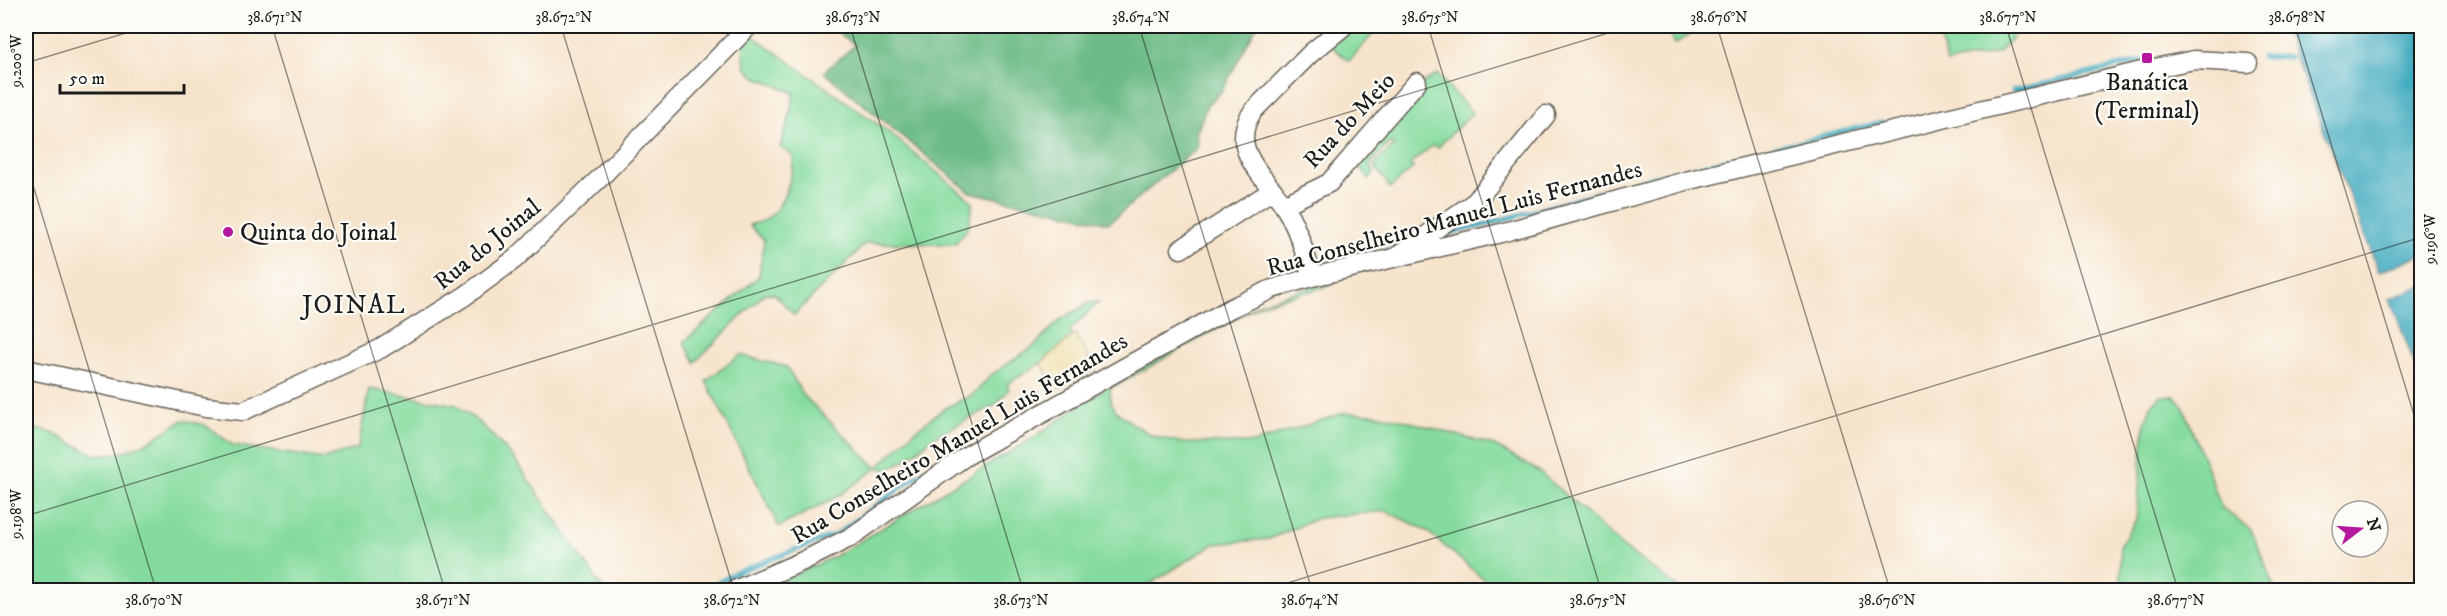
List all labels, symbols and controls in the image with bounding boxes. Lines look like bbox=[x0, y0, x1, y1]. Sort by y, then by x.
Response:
text: 38.671°N bbox=[248, 8, 302, 27]
text: 38.672°N bbox=[536, 8, 592, 27]
text: 38.673°N bbox=[825, 8, 881, 27]
text: 38.674°N bbox=[1112, 8, 1170, 27]
text: 38.675°N bbox=[1402, 8, 1458, 27]
text: 38.676°N bbox=[1690, 8, 1748, 27]
text: 38.677°N bbox=[1979, 8, 2037, 27]
text: 38.678°N bbox=[2269, 8, 2325, 27]
text: 9.200°W bbox=[7, 34, 26, 89]
marker: Banática (Terminal) bbox=[2140, 51, 2154, 65]
scale bar bbox=[60, 57, 184, 95]
street label: Rua do Meio bbox=[1297, 66, 1402, 175]
text: 50 m bbox=[69, 68, 105, 90]
place label: Banática (Terminal) bbox=[2094, 68, 2200, 126]
street label: Rua Conselheiro Manuel Luis Fernandes bbox=[1263, 154, 1645, 284]
street label: Rua do Joinal bbox=[428, 192, 548, 297]
text: 9.196°W bbox=[2421, 214, 2440, 265]
place label: Quinta do Joinal bbox=[240, 218, 398, 248]
marker: Quinta do Joinal bbox=[221, 225, 235, 239]
district label: JOINAL bbox=[300, 289, 406, 322]
street label: Rua Conselheiro Manuel Luis Fernandes bbox=[786, 326, 1133, 551]
text: 9.198°W bbox=[7, 489, 26, 540]
north arrow bbox=[2330, 499, 2390, 559]
text: N bbox=[2362, 516, 2385, 534]
text: 38.670°N bbox=[125, 591, 183, 610]
text: 38.671°N bbox=[416, 591, 470, 610]
text: 38.672°N bbox=[704, 591, 760, 610]
text: 38.673°N bbox=[993, 591, 1049, 610]
text: 38.674°N bbox=[1281, 591, 1339, 610]
text: 38.675°N bbox=[1570, 591, 1626, 610]
text: 38.676°N bbox=[1858, 591, 1916, 610]
text: 38.677°N bbox=[2147, 591, 2205, 610]

